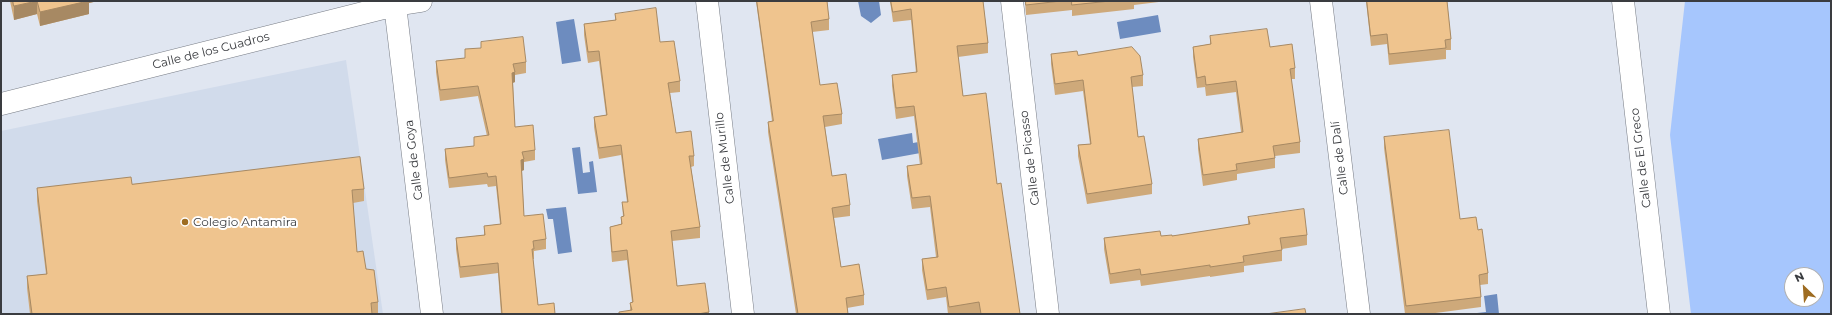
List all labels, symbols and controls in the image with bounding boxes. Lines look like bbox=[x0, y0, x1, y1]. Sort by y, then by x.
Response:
street label: Calle de los Cuadros bbox=[151, 29, 271, 73]
street label: Calle de El Greco bbox=[1628, 107, 1654, 209]
street label: Calle de Picasso bbox=[1017, 110, 1043, 206]
street label: Calle de Murillo bbox=[712, 111, 738, 205]
street label: Calle de Goya bbox=[402, 119, 426, 201]
street label: Calle de Dalí bbox=[1328, 120, 1352, 196]
place label: Colegio Antamira bbox=[193, 215, 297, 229]
marker: Colegio Antamira bbox=[180, 217, 190, 227]
north arrow bbox=[1784, 267, 1824, 307]
text: N bbox=[1792, 269, 1806, 285]

